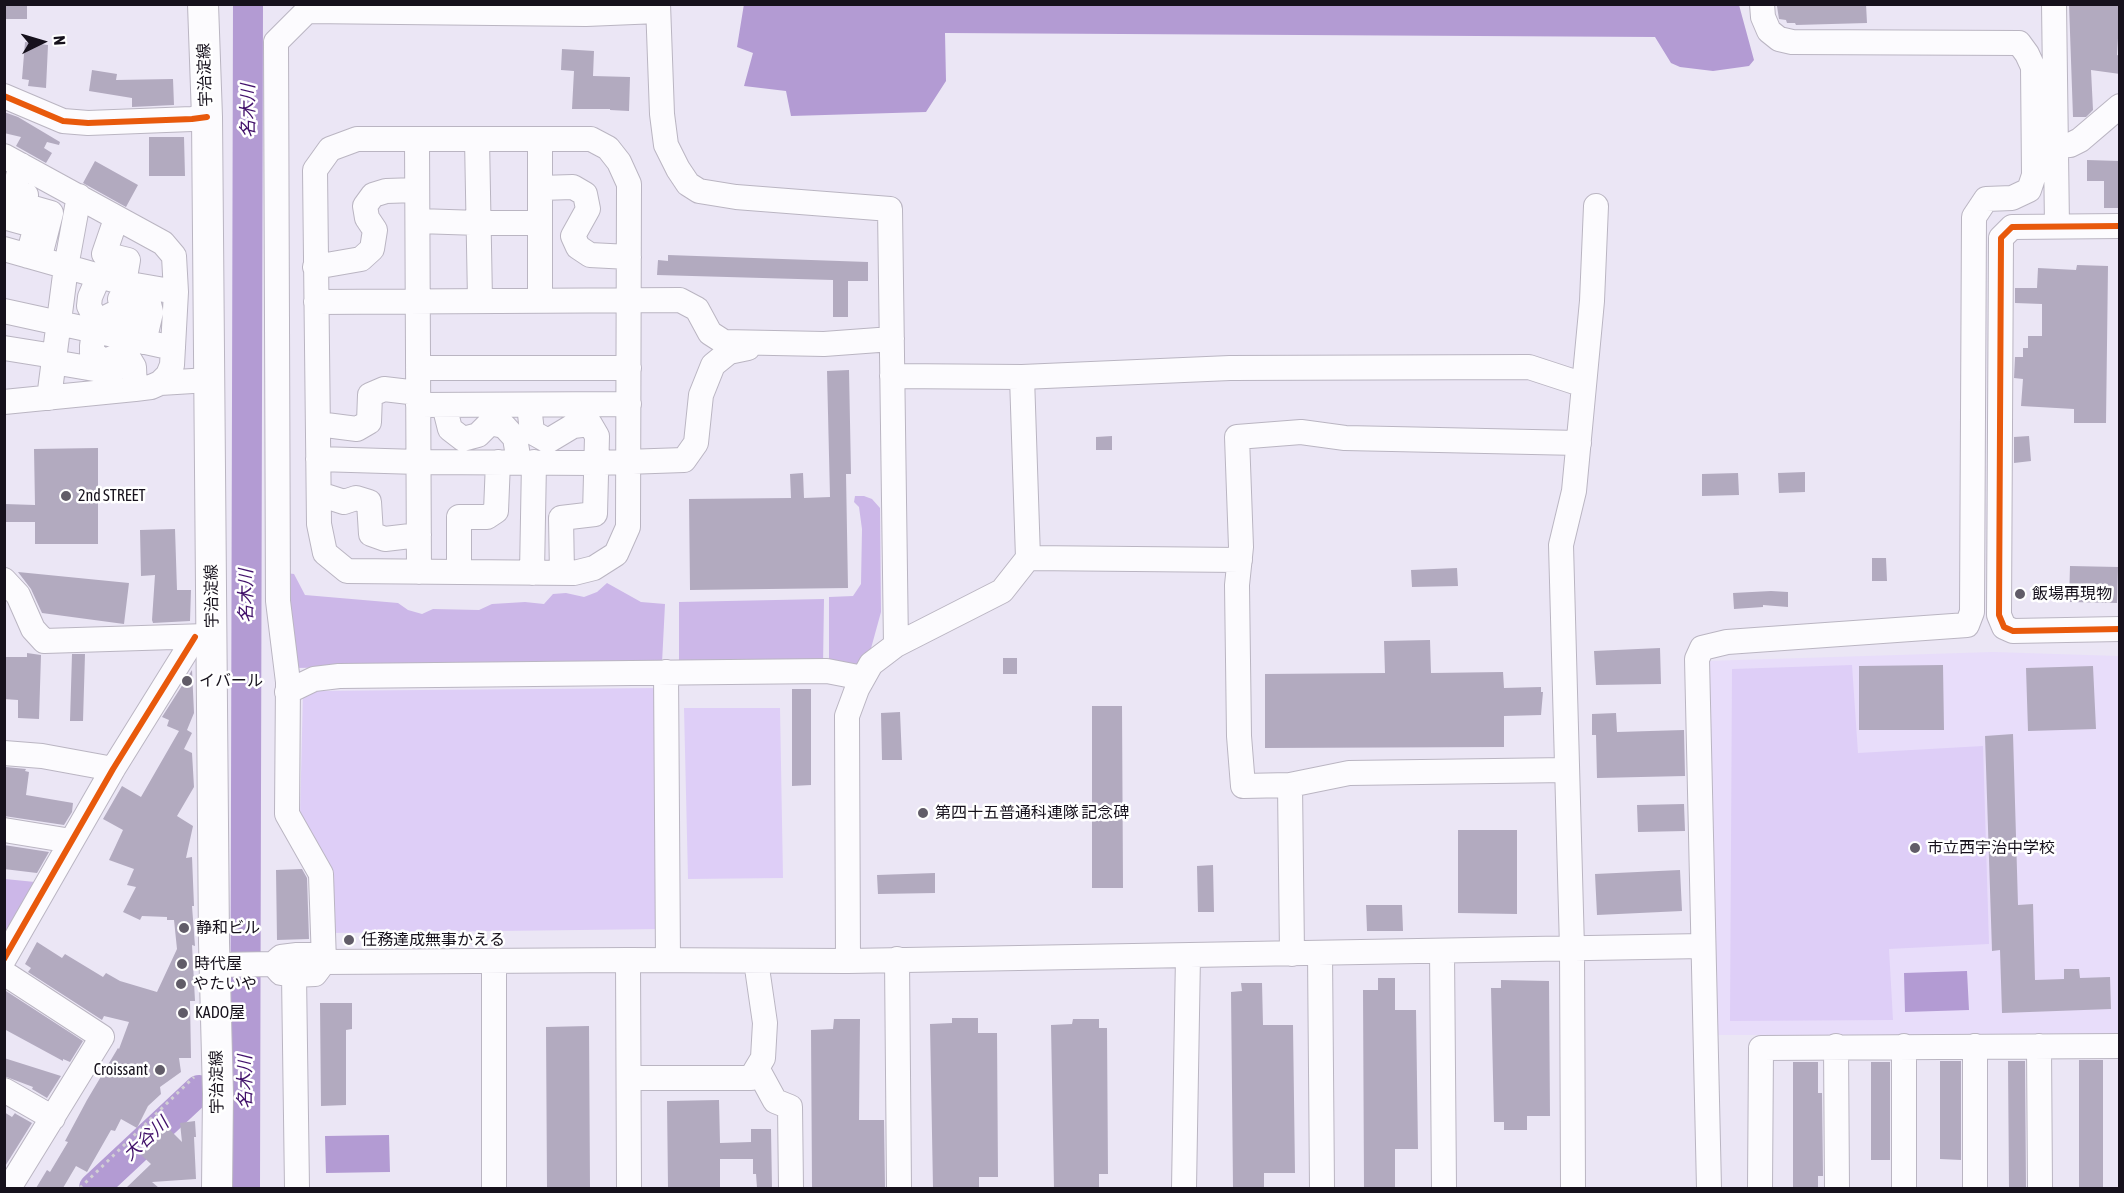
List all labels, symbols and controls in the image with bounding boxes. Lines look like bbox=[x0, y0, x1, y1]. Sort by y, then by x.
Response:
north arrow bbox=[12, 12, 72, 72]
text: N bbox=[51, 35, 69, 46]
street label: 宇治淀線 bbox=[194, 43, 216, 107]
water label: 名木川 bbox=[237, 84, 259, 138]
place label: 2nd STREET bbox=[78, 486, 145, 506]
marker: 2nd STREET bbox=[59, 489, 73, 503]
street label: 宇治淀線 bbox=[202, 564, 222, 628]
water label: 名木川 bbox=[235, 569, 257, 623]
place label: 飯場再現物 bbox=[2032, 584, 2112, 604]
marker: 飯場再現物 bbox=[2013, 587, 2027, 601]
place label: イバール bbox=[199, 671, 263, 691]
marker: イバール bbox=[180, 674, 194, 688]
place label: 第四十五普通科連隊 記念碑 bbox=[935, 803, 1129, 823]
marker: 第四十五普通科連隊 記念碑 bbox=[916, 806, 930, 820]
place label: 市立西宇治中学校 bbox=[1927, 838, 2055, 858]
marker: 市立西宇治中学校 bbox=[1908, 841, 1922, 855]
place label: 静和ビル bbox=[196, 918, 260, 938]
marker: 静和ビル bbox=[177, 921, 191, 935]
place label: 任務達成無事かえる bbox=[361, 930, 505, 950]
marker: 任務達成無事かえる bbox=[342, 933, 356, 947]
place label: 時代屋 bbox=[194, 954, 242, 974]
marker: 時代屋 bbox=[175, 957, 189, 971]
place label: やたいや bbox=[193, 974, 257, 994]
marker: やたいや bbox=[174, 977, 188, 991]
place label: KADO屋 bbox=[195, 1003, 245, 1023]
marker: KADO屋 bbox=[176, 1006, 190, 1020]
street label: 宇治淀線 bbox=[207, 1050, 227, 1114]
water label: 名木川 bbox=[234, 1055, 256, 1109]
place label: Croissant bbox=[94, 1060, 148, 1080]
marker: Croissant bbox=[153, 1063, 167, 1077]
water label: 大谷川 bbox=[119, 1113, 173, 1165]

